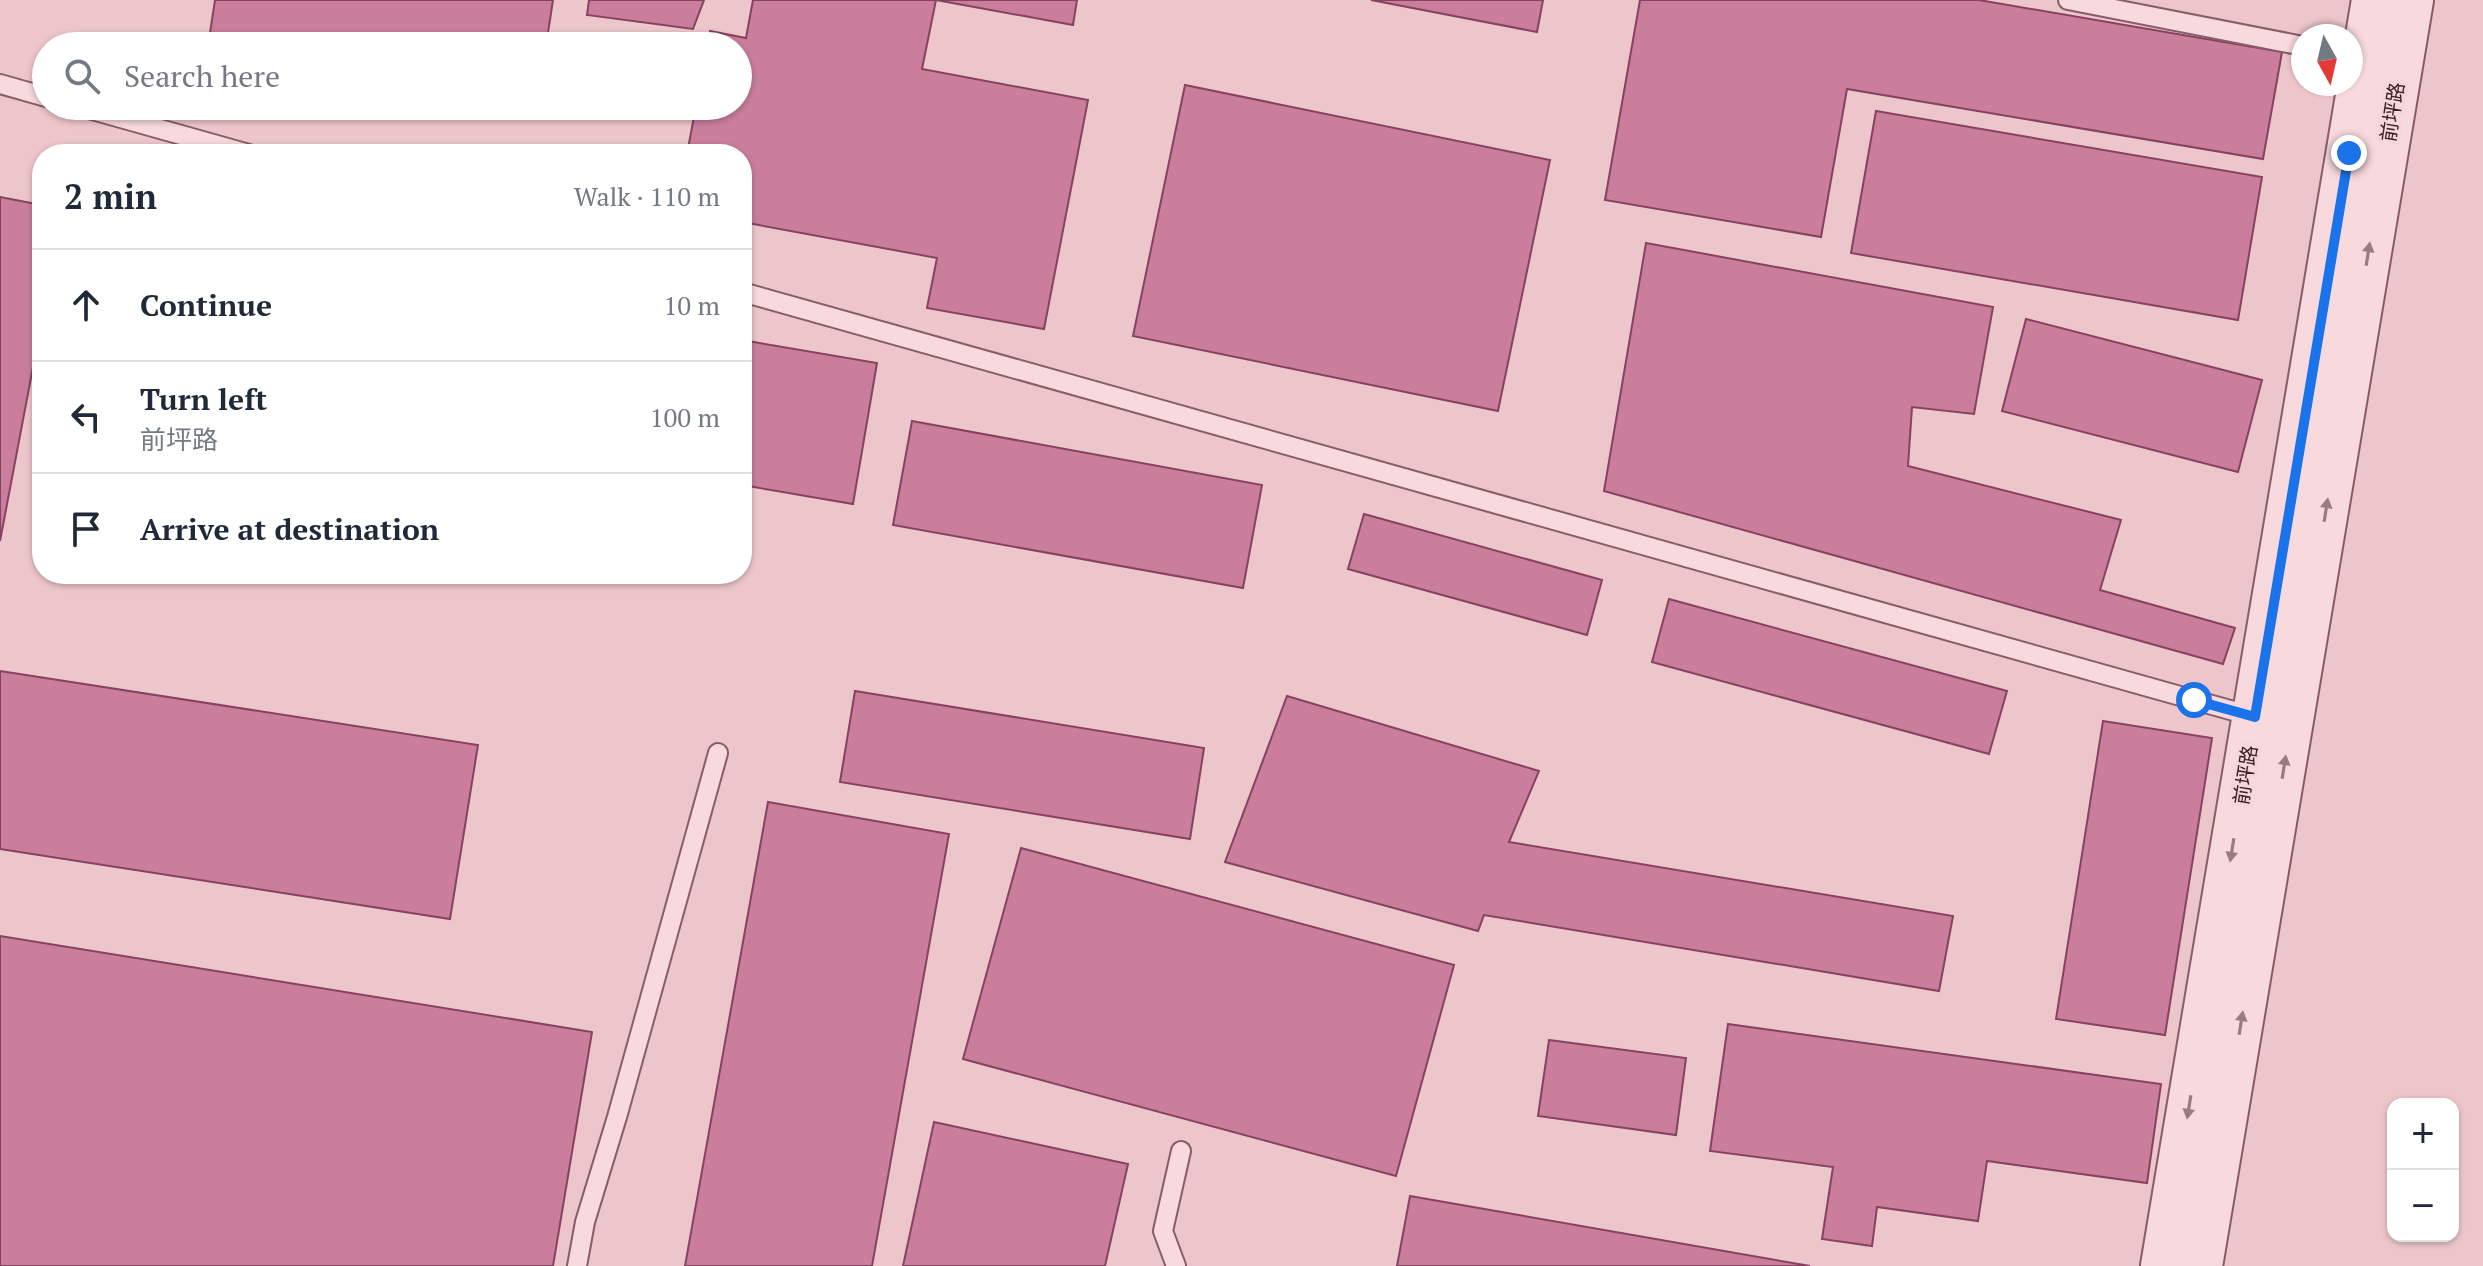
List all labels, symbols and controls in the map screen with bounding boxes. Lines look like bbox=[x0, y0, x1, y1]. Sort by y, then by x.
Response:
north arrow bbox=[2291, 24, 2363, 96]
search box bbox=[32, 32, 752, 120]
icon: search bbox=[60, 54, 104, 98]
text: Search here bbox=[124, 56, 280, 96]
street label: 前坪路 bbox=[2374, 80, 2410, 144]
route end bbox=[2331, 135, 2367, 171]
text: 2 min bbox=[64, 174, 157, 219]
text: Walk · 110 m bbox=[574, 179, 720, 213]
one-way arrow bbox=[2363, 241, 2375, 266]
icon: ahead bbox=[64, 283, 108, 327]
text: Continue bbox=[140, 285, 272, 325]
text: 10 m bbox=[664, 288, 720, 322]
text: Turn left bbox=[140, 379, 267, 419]
icon: left bbox=[64, 395, 108, 439]
text: 100 m bbox=[650, 400, 720, 434]
text: 前坪路 bbox=[140, 422, 218, 456]
one-way arrow bbox=[2320, 498, 2333, 523]
icon: arrive bbox=[64, 507, 108, 551]
text: Arrive at destination bbox=[140, 509, 439, 549]
route start bbox=[2176, 682, 2212, 718]
street label: 前坪路 bbox=[2227, 743, 2263, 807]
one-way arrow bbox=[2278, 754, 2290, 779]
one-way arrow bbox=[2226, 838, 2238, 863]
one-way arrow bbox=[2235, 1011, 2247, 1036]
one-way arrow bbox=[2183, 1094, 2195, 1119]
map controls bbox=[2387, 1098, 2459, 1242]
button: + bbox=[2387, 1098, 2459, 1170]
button: − bbox=[2387, 1170, 2459, 1242]

